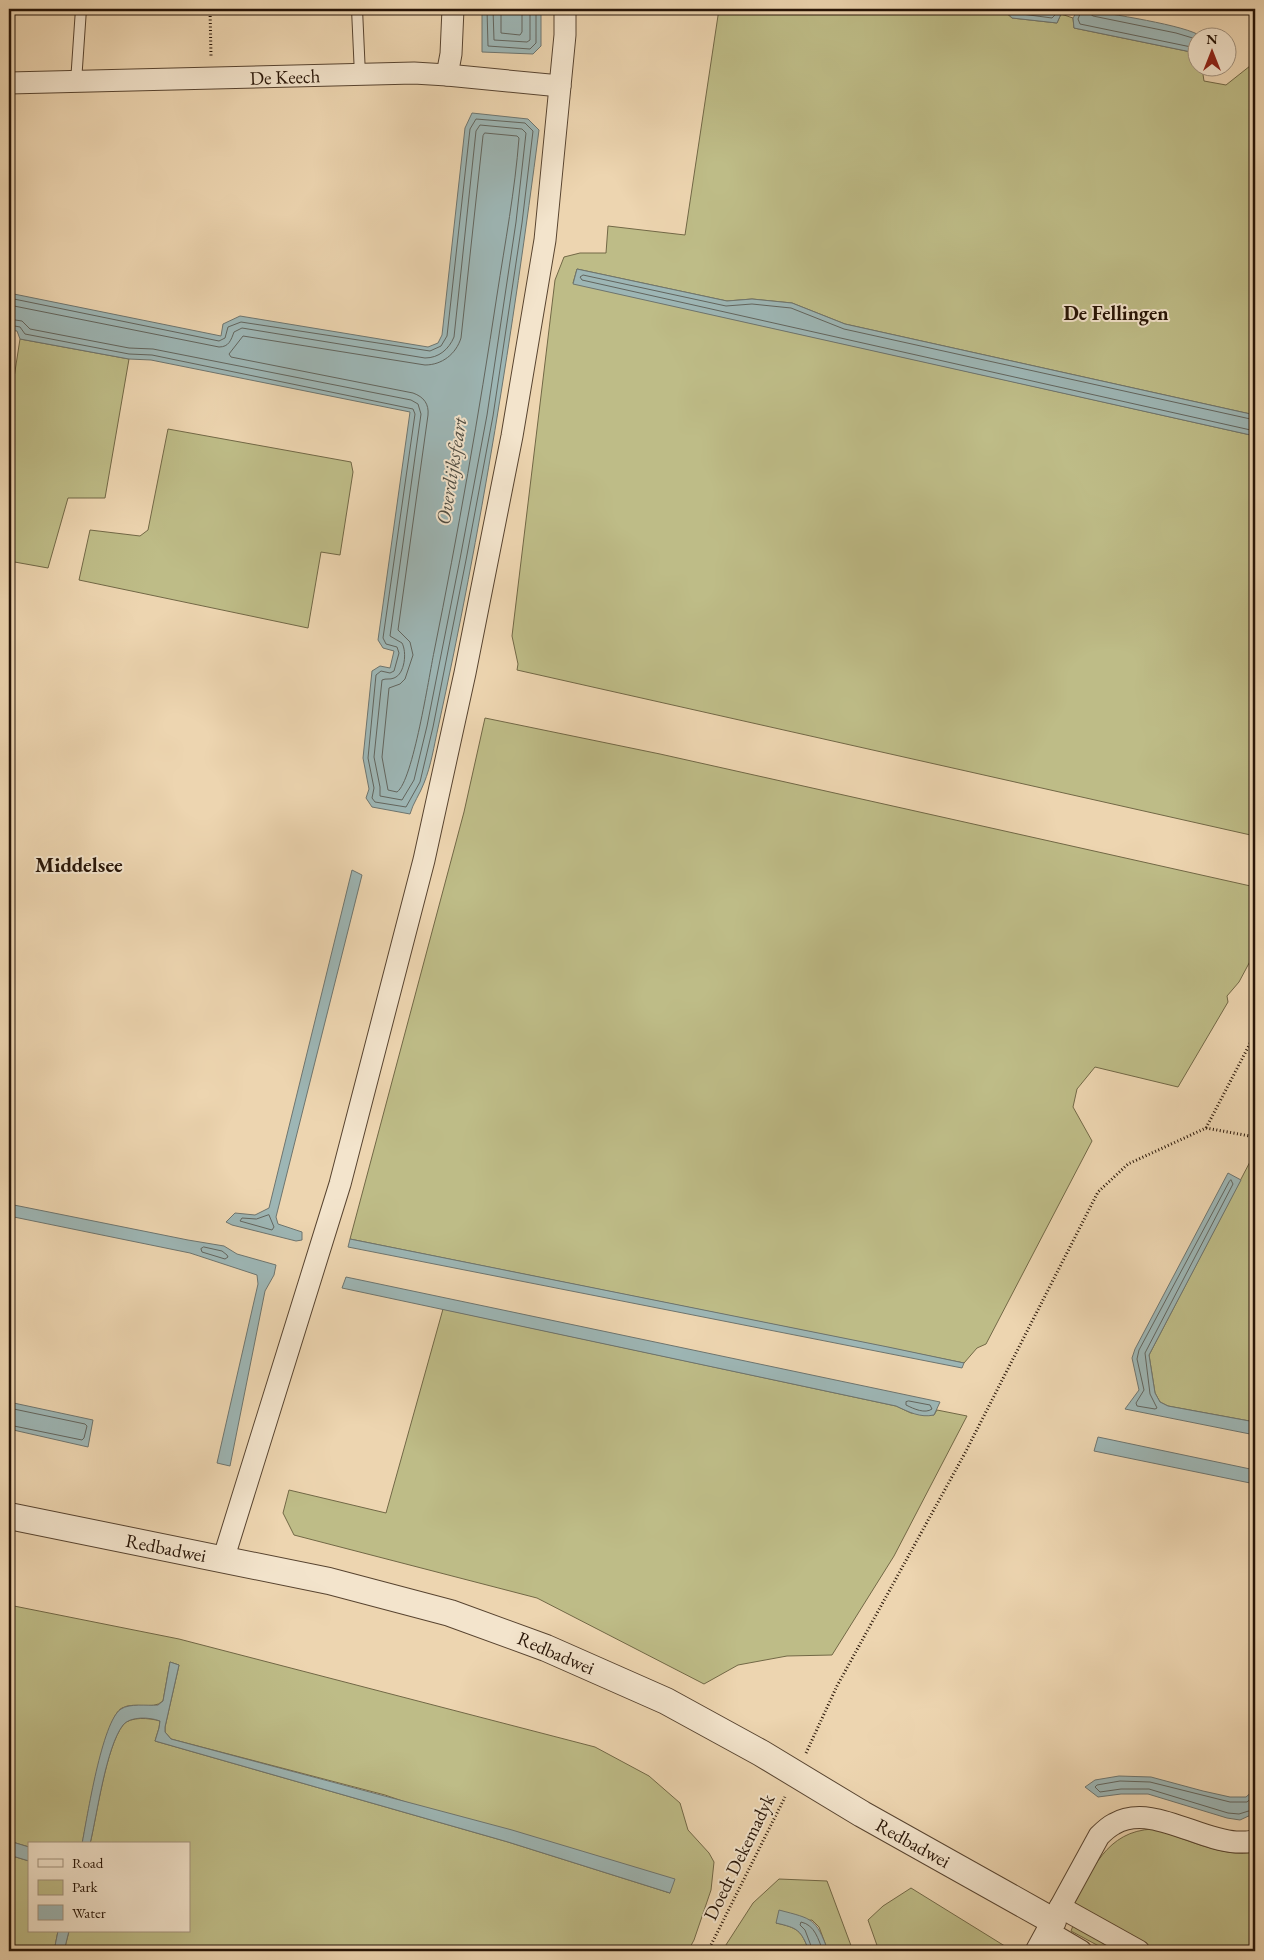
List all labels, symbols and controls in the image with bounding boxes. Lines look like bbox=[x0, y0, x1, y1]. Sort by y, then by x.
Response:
north arrow bbox=[1186, 28, 1236, 78]
text: N bbox=[1206, 30, 1218, 48]
street label: De Keech bbox=[249, 63, 321, 91]
district label: De Fellingen bbox=[1063, 300, 1169, 326]
water label: Overdijksfeart bbox=[430, 414, 472, 526]
district label: Middelsee bbox=[35, 851, 123, 878]
street label: Redbadwei bbox=[124, 1528, 209, 1568]
street label: Redbadwei bbox=[514, 1626, 599, 1681]
street label: Doedt Dekemadyk bbox=[698, 1789, 781, 1924]
street label: Redbadwei bbox=[871, 1812, 955, 1874]
legend bbox=[28, 1842, 190, 1932]
text: Road bbox=[72, 1853, 104, 1872]
text: Park bbox=[72, 1877, 99, 1896]
text: Water bbox=[72, 1903, 106, 1922]

